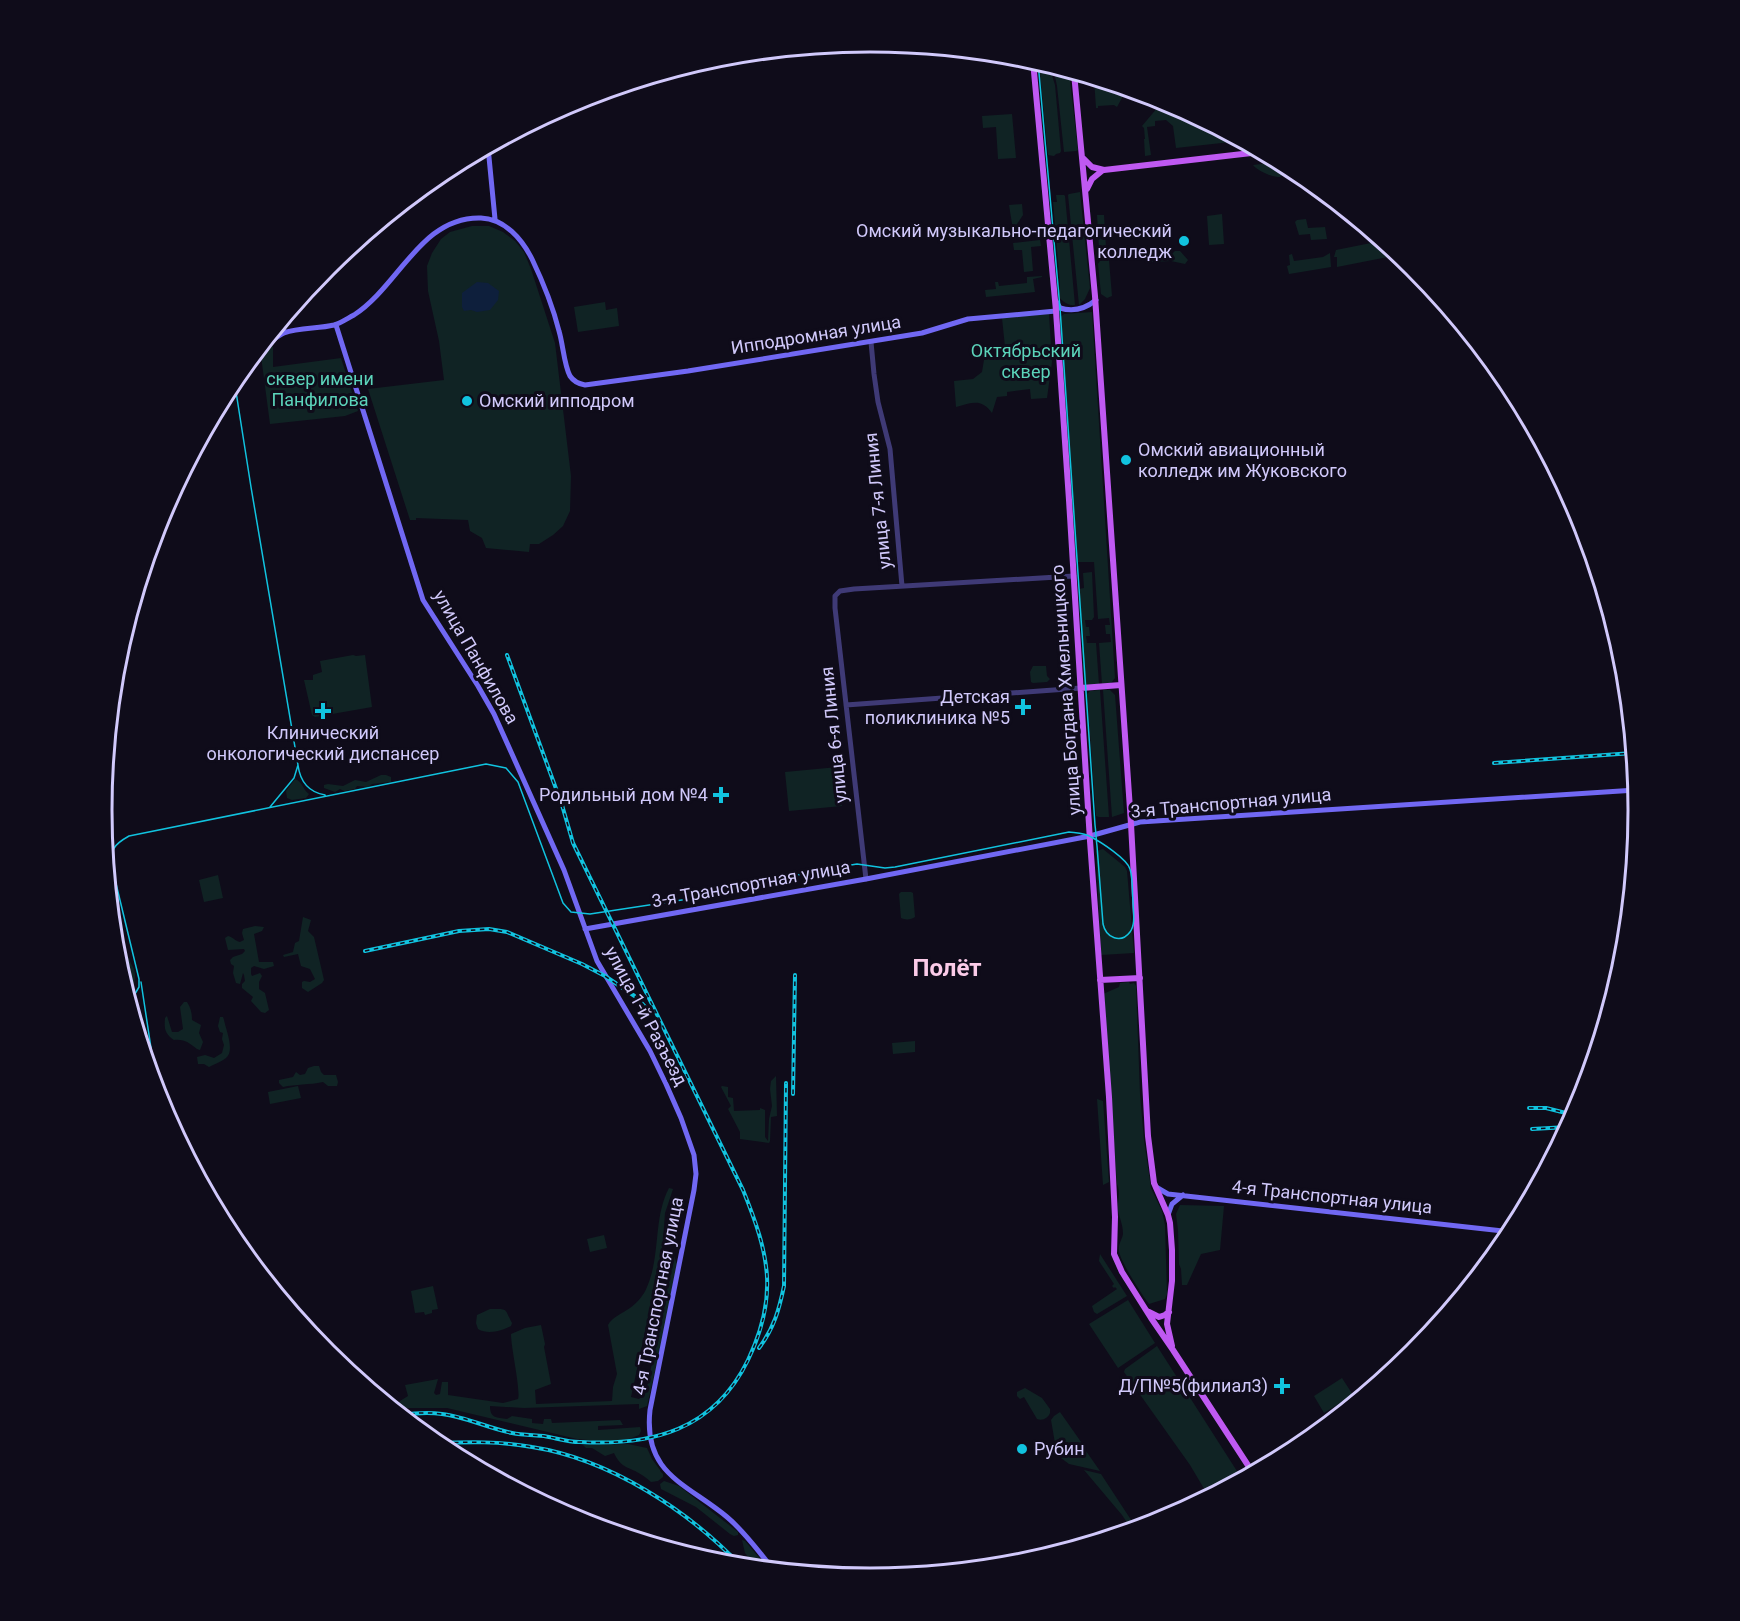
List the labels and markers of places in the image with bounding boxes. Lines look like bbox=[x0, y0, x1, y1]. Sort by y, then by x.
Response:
place label: Омский музыкально-педагогический колледж bbox=[856, 220, 1172, 262]
marker: Омский музыкально-педагогический колледж bbox=[1177, 234, 1191, 248]
place label: Омский ипподром bbox=[479, 390, 635, 411]
marker: Омский ипподром bbox=[460, 394, 474, 408]
place label: Омский авиационный колледж им Жуковского bbox=[1138, 439, 1347, 481]
marker: Омский авиационный колледж им Жуковского bbox=[1119, 453, 1133, 467]
place label: Детская поликлиника №5 bbox=[865, 686, 1010, 728]
marker: Детская поликлиника №5 bbox=[1014, 698, 1032, 716]
marker: Клинический онкологический диспансер bbox=[314, 702, 332, 720]
place label: Клинический онкологический диспансер bbox=[207, 722, 439, 764]
place label: Родильный дом №4 bbox=[539, 784, 708, 805]
marker: Родильный дом №4 bbox=[712, 786, 730, 804]
place label: Д/П№5(филиал3) bbox=[1119, 1375, 1268, 1397]
marker: Д/П№5(филиал3) bbox=[1273, 1377, 1291, 1395]
place label: Рубин bbox=[1034, 1438, 1085, 1459]
marker: Рубин bbox=[1015, 1442, 1029, 1456]

